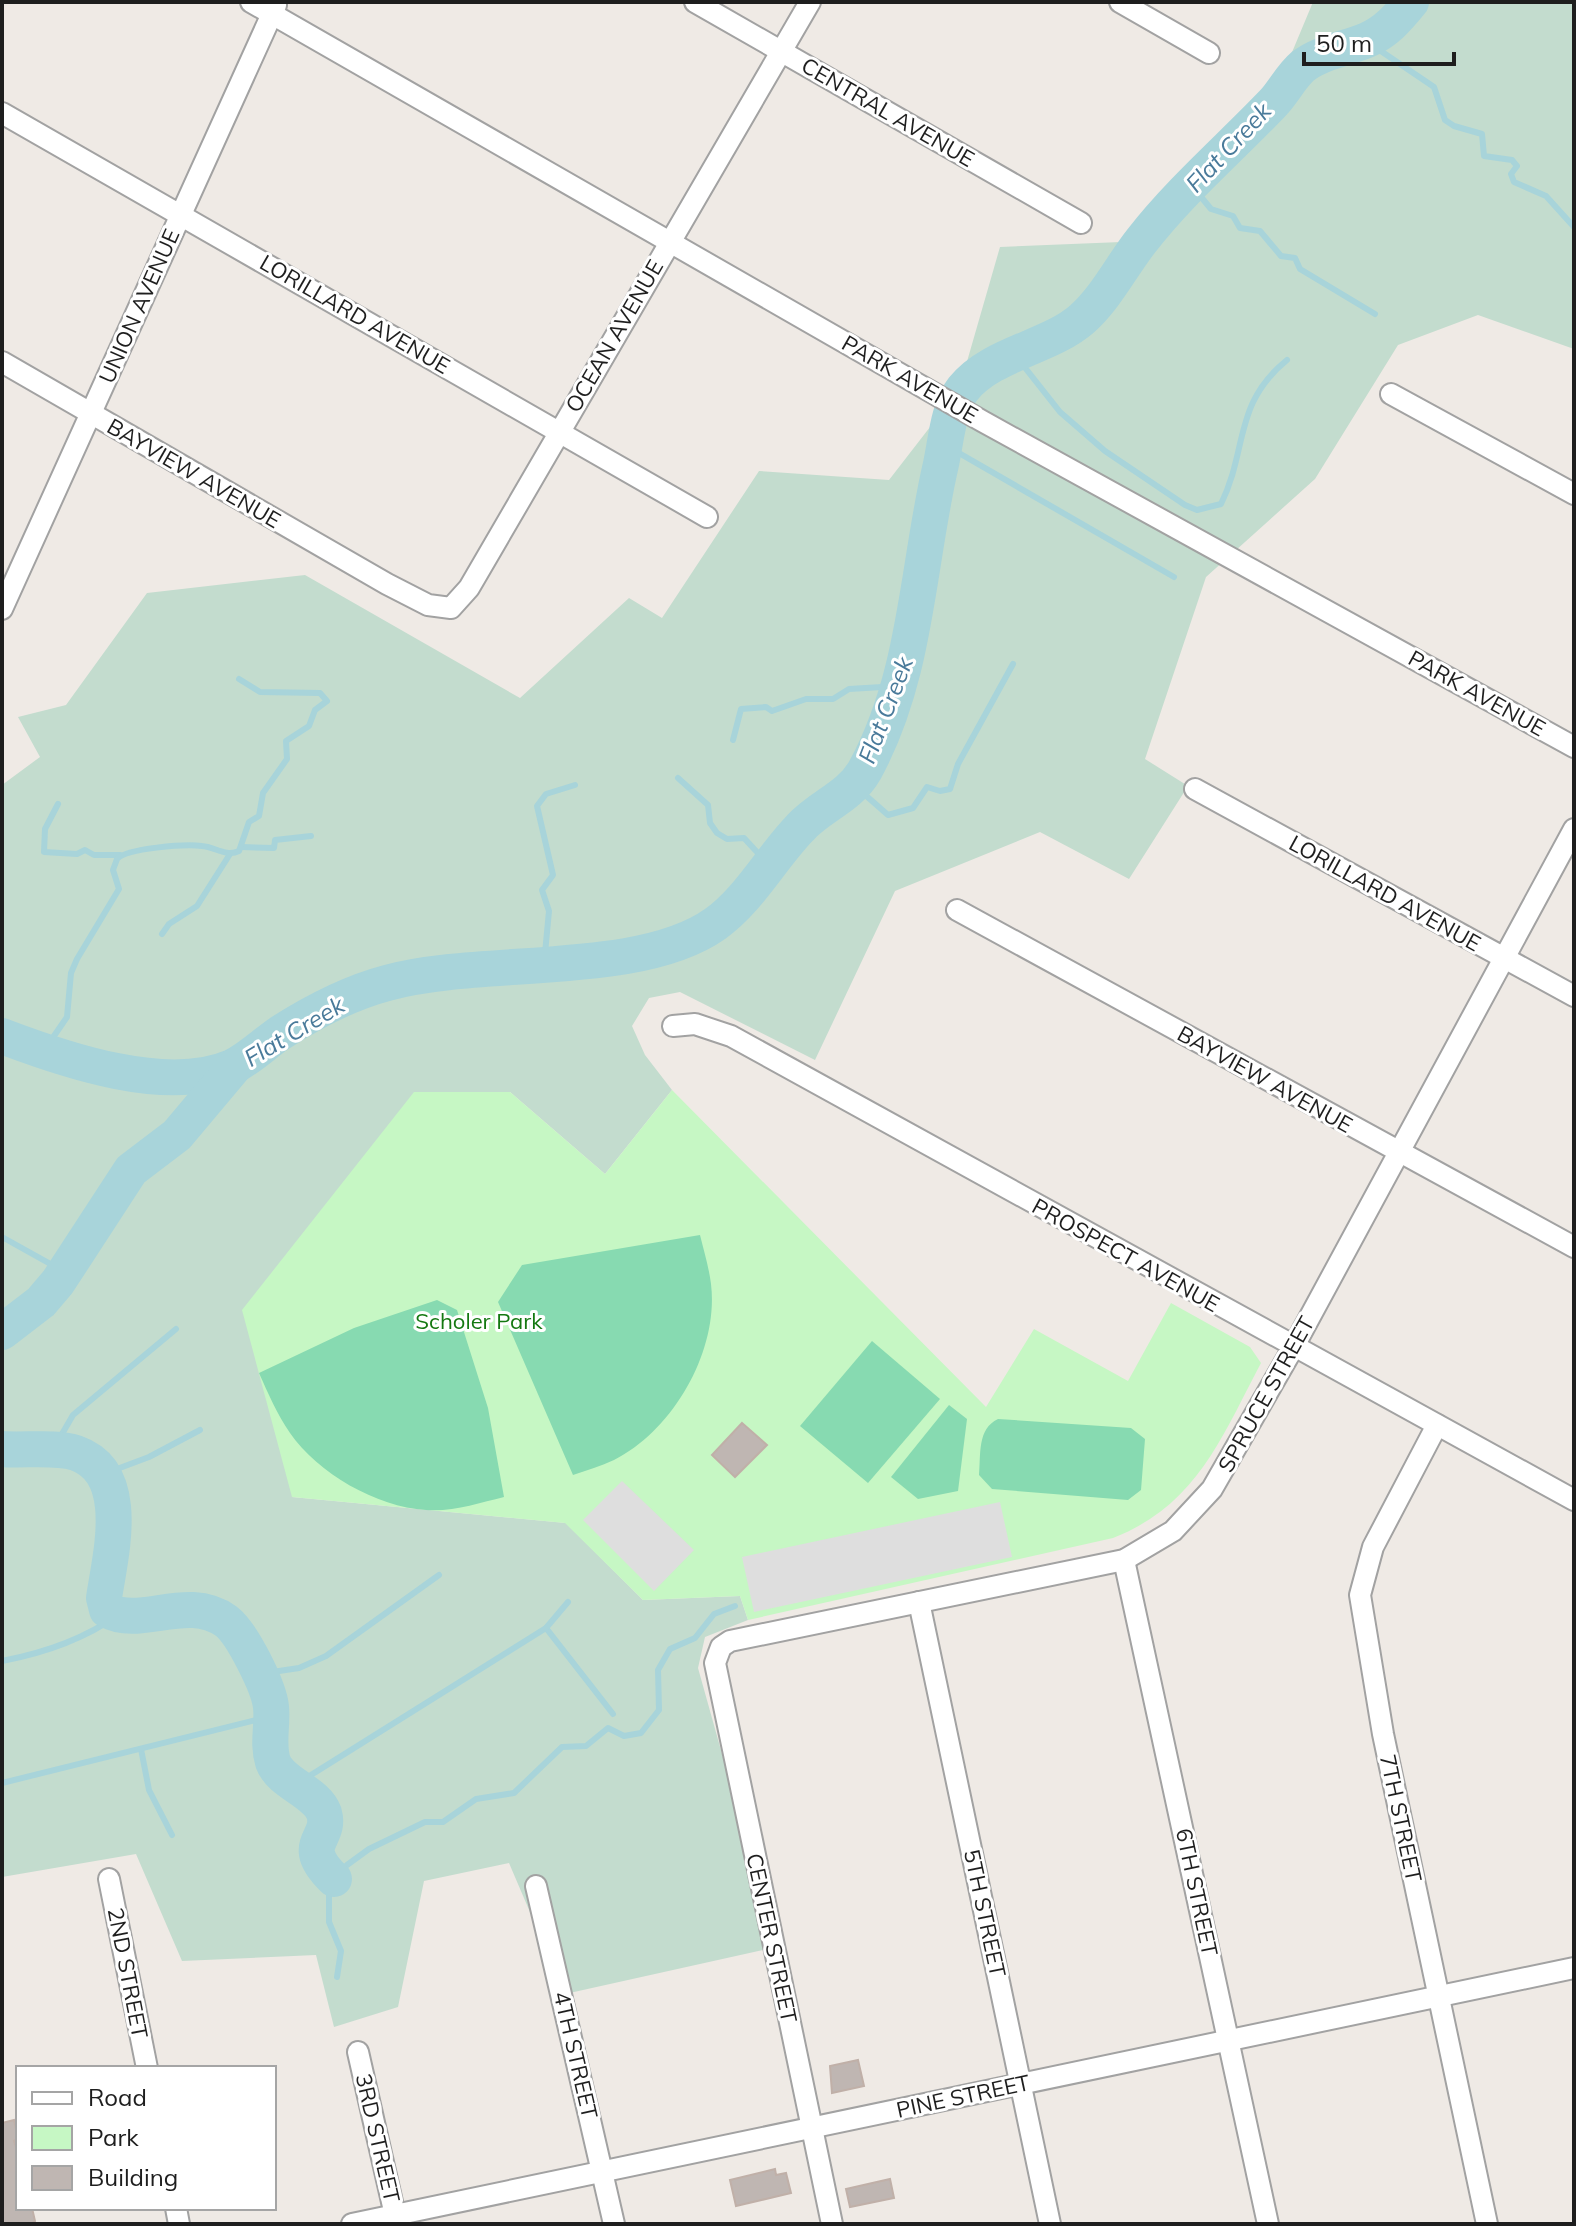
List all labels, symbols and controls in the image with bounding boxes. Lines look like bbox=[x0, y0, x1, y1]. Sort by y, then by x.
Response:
scale bar bbox=[1304, 16, 1454, 66]
text: 50 m bbox=[1316, 28, 1372, 58]
street label: CENTRAL AVENUE bbox=[796, 51, 980, 173]
water label: Flat Creek bbox=[1179, 95, 1277, 198]
street label: UNION AVENUE bbox=[92, 224, 186, 388]
street label: LORILLARD AVENUE bbox=[255, 248, 455, 380]
street label: OCEAN AVENUE bbox=[559, 255, 669, 417]
street label: PARK AVENUE bbox=[837, 329, 983, 429]
street label: BAYVIEW AVENUE bbox=[102, 412, 286, 534]
street label: PARK AVENUE bbox=[1404, 644, 1550, 742]
water label: Flat Creek bbox=[851, 652, 919, 768]
street label: LORILLARD AVENUE bbox=[1284, 829, 1486, 957]
water label: Flat Creek bbox=[238, 989, 350, 1073]
street label: BAYVIEW AVENUE bbox=[1173, 1019, 1357, 1139]
street label: PROSPECT AVENUE bbox=[1027, 1192, 1225, 1318]
park label: Scholer Park bbox=[415, 1307, 543, 1335]
street label: SPRUCE STREET bbox=[1212, 1311, 1320, 1477]
street label: 7TH STREET bbox=[1374, 1752, 1428, 1884]
street label: 6TH STREET bbox=[1170, 1826, 1224, 1958]
street label: 5TH STREET bbox=[958, 1847, 1012, 1979]
street label: CENTER STREET bbox=[740, 1851, 804, 2025]
street label: 2ND STREET bbox=[102, 1905, 154, 2041]
street label: 4TH STREET bbox=[548, 1989, 604, 2121]
legend bbox=[16, 2066, 276, 2210]
street label: PINE STREET bbox=[894, 2068, 1032, 2124]
street label: 3RD STREET bbox=[350, 2071, 406, 2205]
text: Road bbox=[88, 2082, 147, 2112]
text: Park bbox=[88, 2122, 139, 2152]
text: Building bbox=[88, 2162, 178, 2192]

